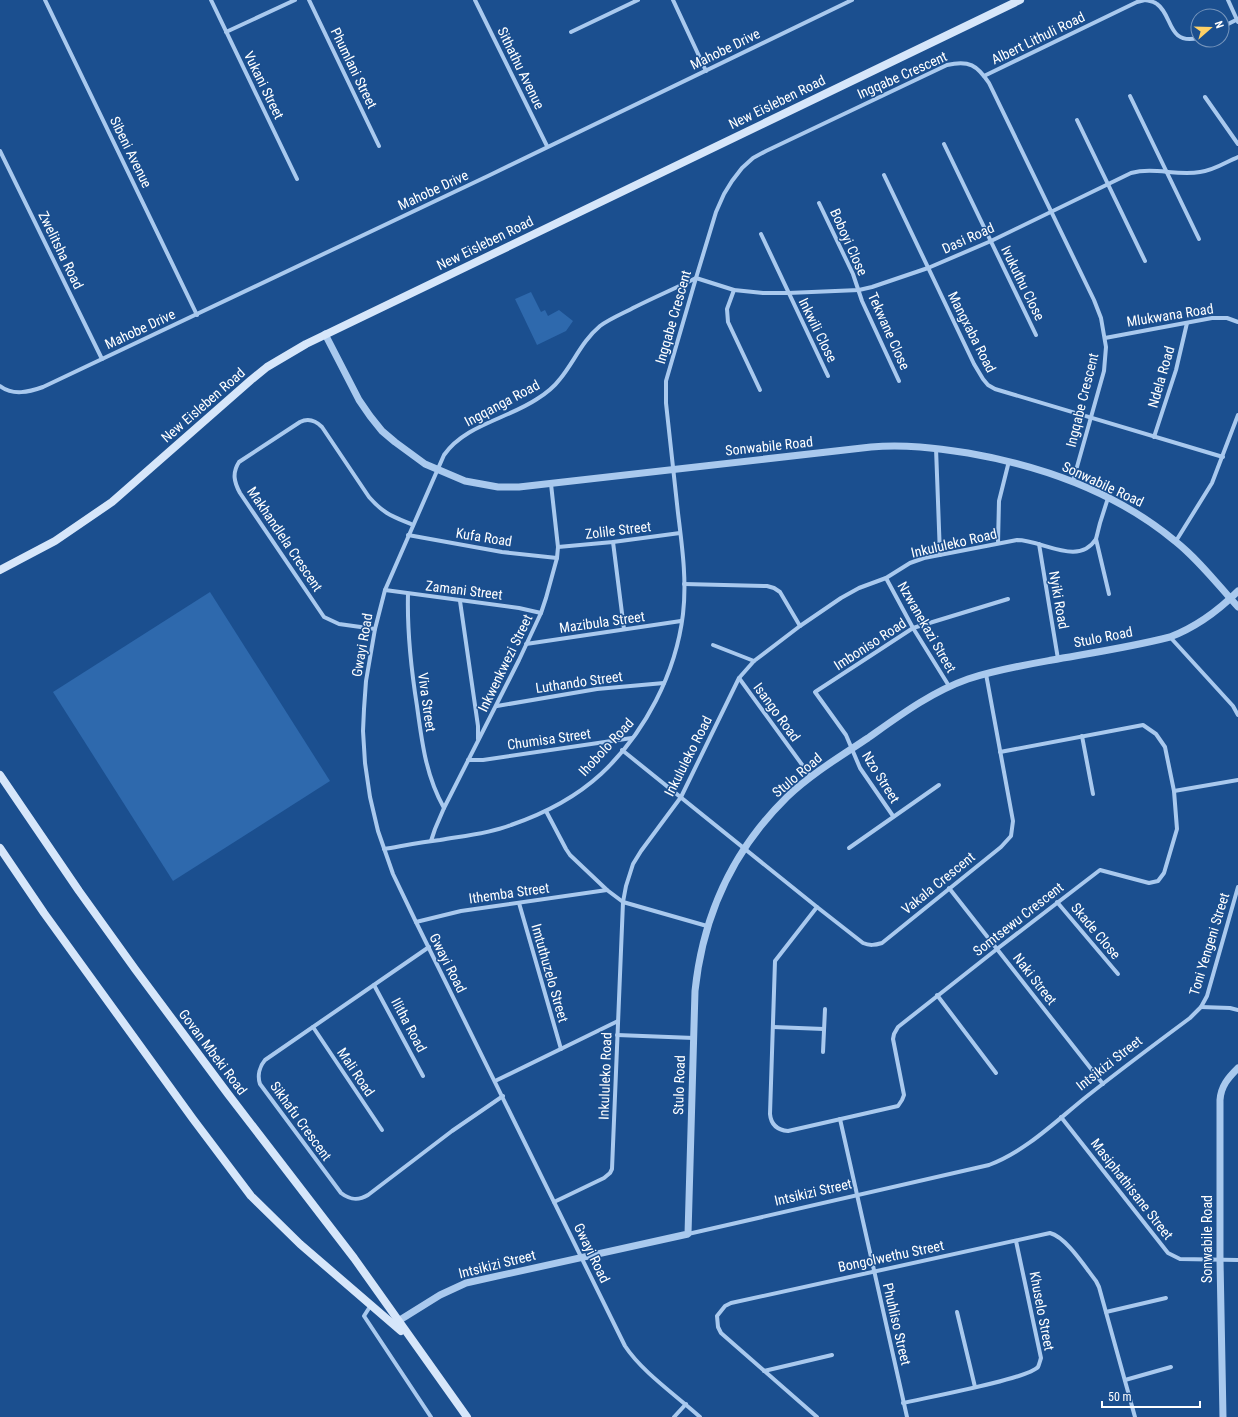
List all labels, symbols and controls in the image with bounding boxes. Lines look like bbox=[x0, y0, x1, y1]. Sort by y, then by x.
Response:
street label: Albert Lithuli Road bbox=[989, 8, 1087, 68]
north arrow bbox=[1190, 8, 1230, 48]
text: N bbox=[1212, 19, 1226, 30]
street label: Sithathu Avenue bbox=[494, 24, 548, 112]
street label: Phumlani Street bbox=[328, 25, 380, 111]
street label: Mahobe Drive bbox=[687, 25, 763, 73]
street label: Vukani Street bbox=[241, 48, 287, 122]
street label: Ingqabe Crescent bbox=[855, 48, 949, 102]
street label: New Eisleben Road bbox=[726, 72, 828, 132]
street label: Sibeni Avenue bbox=[107, 114, 155, 191]
street label: Mahobe Drive bbox=[395, 167, 471, 213]
street label: Boboyi Close bbox=[827, 206, 871, 278]
street label: Zwelitsha Road bbox=[35, 208, 87, 292]
street label: New Eisleben Road bbox=[434, 213, 536, 273]
street label: Dasi Road bbox=[939, 219, 997, 257]
street label: Ivukuthu Close bbox=[998, 243, 1048, 323]
street label: Ingqabe Crescent bbox=[652, 268, 694, 366]
street label: Mangxaba Road bbox=[945, 289, 999, 375]
street label: Tekwane Close bbox=[865, 290, 913, 373]
street label: Inkwili Close bbox=[796, 295, 841, 365]
street label: Mlukwana Road bbox=[1126, 300, 1214, 330]
street label: Mahobe Drive bbox=[102, 306, 178, 352]
street label: Ndela Road bbox=[1145, 344, 1177, 410]
street label: Ingqabe Crescent bbox=[1063, 351, 1101, 449]
street label: New Eisleben Road bbox=[158, 364, 248, 446]
street label: Ingqanga Road bbox=[462, 377, 542, 429]
street label: Sonwabile Road bbox=[724, 433, 814, 459]
street label: Sonwabile Road bbox=[1060, 458, 1146, 510]
street label: Makhandlela Crescent bbox=[244, 484, 326, 594]
street label: Zolile Street bbox=[584, 518, 652, 542]
street label: Kufa Road bbox=[455, 525, 513, 549]
street label: Inkululeko Road bbox=[909, 525, 999, 561]
street label: Nyiki Road bbox=[1046, 570, 1072, 630]
street label: Zamani Street bbox=[425, 577, 503, 603]
street label: Nzwanekazi Street bbox=[894, 579, 960, 675]
street label: Mazibula Street bbox=[558, 608, 646, 636]
street label: Gwayi Road bbox=[349, 612, 375, 678]
street label: Inkwenkwezi Street bbox=[474, 612, 536, 714]
street label: Imboniso Road bbox=[831, 615, 909, 673]
street label: Stulo Road bbox=[1072, 623, 1134, 651]
street label: Luthando Street bbox=[535, 668, 623, 696]
street label: Viva Street bbox=[415, 671, 439, 733]
street label: Isango Road bbox=[750, 680, 804, 744]
street label: Inkululeko Road bbox=[661, 713, 715, 799]
street label: Ihobolo Road bbox=[575, 715, 637, 779]
street label: Chumisa Street bbox=[506, 725, 592, 753]
street label: Nzo Street bbox=[859, 748, 903, 806]
street label: Stulo Road bbox=[769, 750, 825, 800]
street label: Vakala Crescent bbox=[898, 849, 978, 917]
street label: Ithemba Street bbox=[468, 879, 550, 907]
street label: Somtsewu Crescent bbox=[970, 879, 1066, 959]
street label: Toni Yengeni Street bbox=[1186, 891, 1232, 997]
street label: Skade Close bbox=[1068, 900, 1124, 963]
street label: Imtuthuzelo Street bbox=[528, 922, 572, 1024]
street label: Gwayi Road bbox=[426, 931, 470, 995]
street label: Naki Street bbox=[1010, 950, 1060, 1008]
street label: Ilitha Road bbox=[388, 995, 430, 1055]
street label: Govan Mbeki Road bbox=[176, 1006, 250, 1098]
street label: Inkululeko Road bbox=[595, 1032, 615, 1120]
street label: Intsikizi Street bbox=[1073, 1032, 1145, 1094]
street label: Mali Road bbox=[334, 1045, 378, 1099]
street label: Stulo Road bbox=[670, 1055, 688, 1115]
street label: Sikhafu Crescent bbox=[267, 1078, 335, 1164]
street label: Masiphathisane Street bbox=[1088, 1135, 1176, 1243]
street label: Intsikizi Street bbox=[773, 1175, 853, 1209]
street label: Sonwabile Road bbox=[1199, 1195, 1215, 1283]
street label: Gwayi Road bbox=[571, 1221, 613, 1285]
street label: Bongolwethu Street bbox=[837, 1237, 945, 1275]
street label: Intsikizi Street bbox=[457, 1247, 537, 1281]
street label: Khuselo Street bbox=[1026, 1270, 1058, 1352]
street label: Phuhliso Street bbox=[880, 1281, 914, 1367]
scale bar bbox=[1102, 1383, 1200, 1409]
text: 50 m bbox=[1108, 1390, 1132, 1404]

